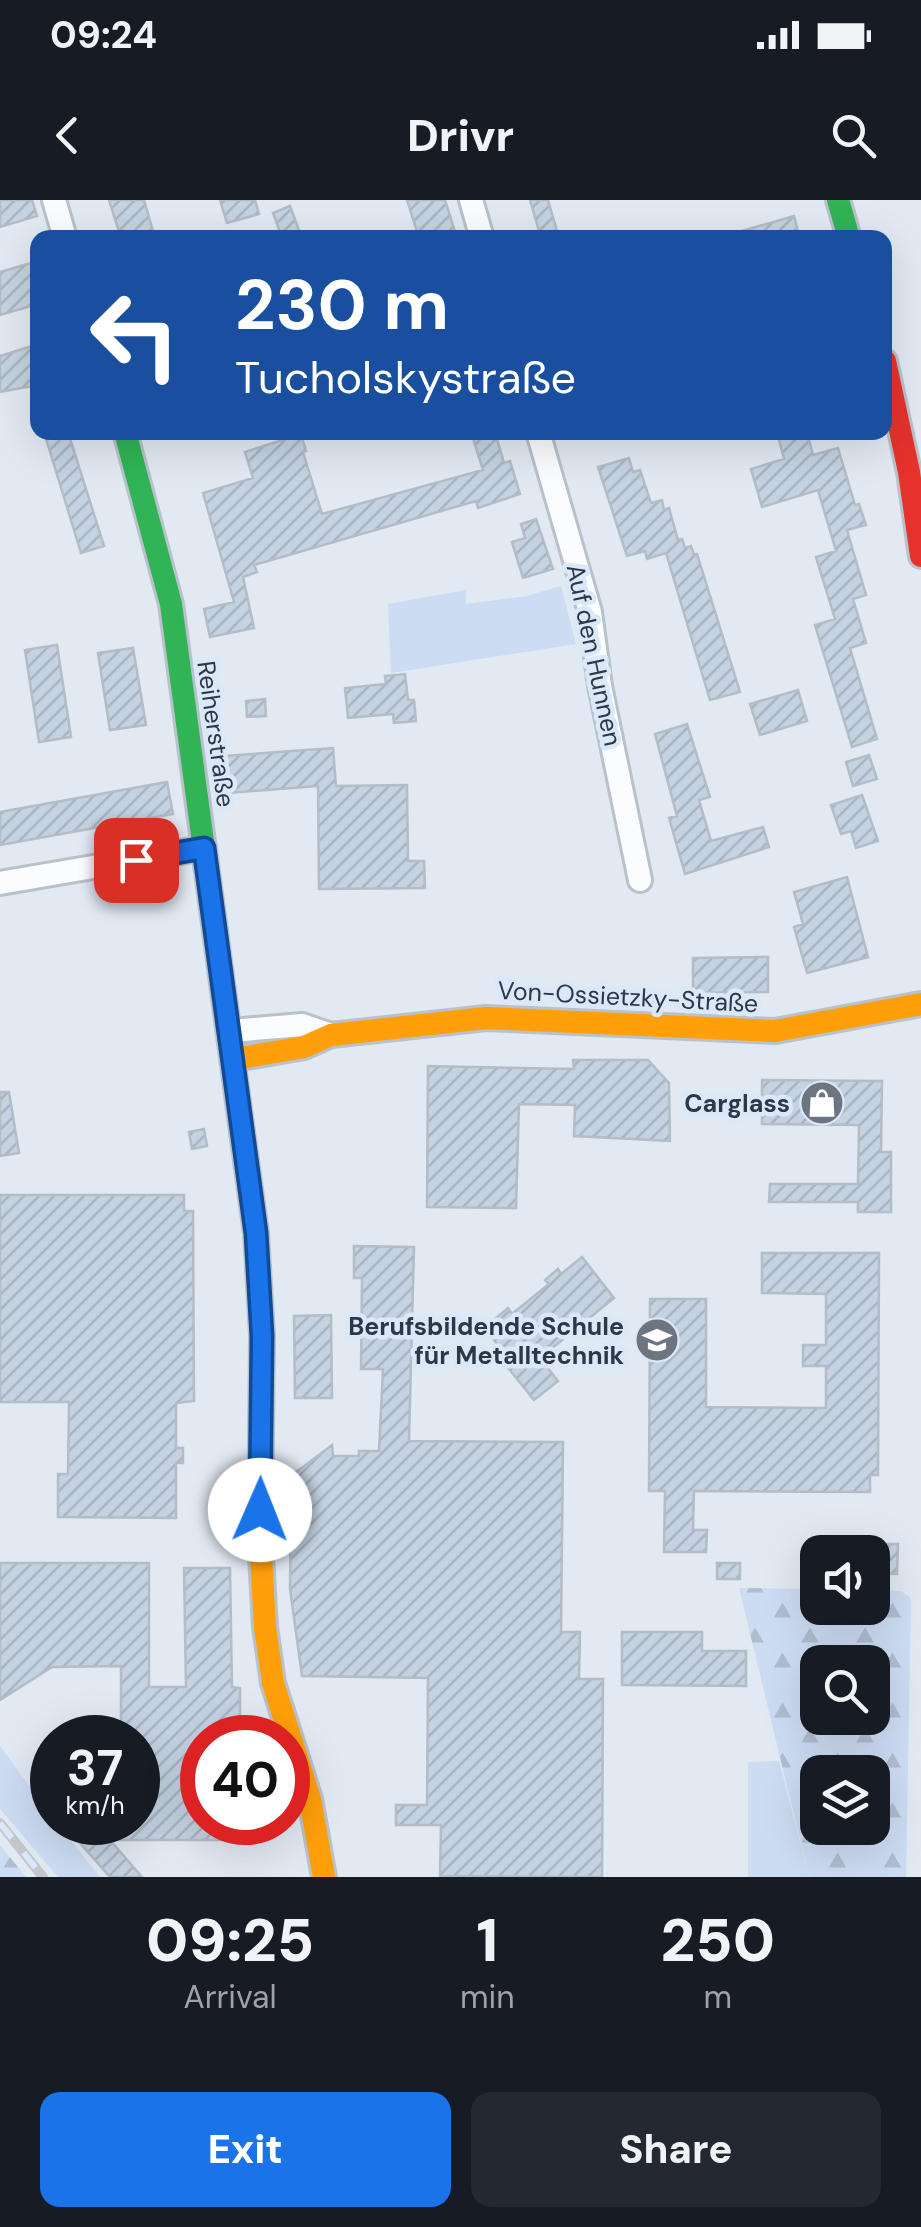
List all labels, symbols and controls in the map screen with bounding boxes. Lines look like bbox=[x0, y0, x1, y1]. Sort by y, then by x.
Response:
text: 09:24 bbox=[50, 10, 157, 60]
text: Drivr bbox=[407, 106, 514, 165]
icon: back bbox=[40, 108, 95, 163]
icon: search bbox=[826, 108, 881, 163]
text: 230 m bbox=[235, 260, 449, 351]
icon: left bbox=[70, 270, 200, 400]
text: Tucholskystraße bbox=[235, 348, 576, 407]
street label: Auf den Hunnen bbox=[559, 561, 629, 749]
street label: Reiherstraße bbox=[189, 659, 243, 809]
pin bbox=[94, 818, 179, 903]
icon: arrive bbox=[109, 833, 164, 888]
street label: Von-Ossietzky-Straße bbox=[497, 974, 759, 1020]
shop icon: Carglass bbox=[799, 1080, 845, 1126]
place label: Carglass bbox=[684, 1087, 790, 1120]
place label: Berufsbildende Schule für Metalltechnik bbox=[348, 1310, 625, 1372]
school or university icon: Berufsbildende Schule für Metalltechnik bbox=[634, 1317, 680, 1363]
position arrow bbox=[208, 1458, 312, 1562]
map controls bbox=[800, 1535, 890, 1845]
button: sound bbox=[800, 1535, 890, 1625]
button: search bbox=[800, 1645, 890, 1735]
speed limit sign: 40 bbox=[180, 1715, 310, 1845]
text: 37 bbox=[67, 1735, 123, 1801]
button: layers bbox=[800, 1755, 890, 1845]
text: km/h bbox=[65, 1789, 125, 1822]
text: 09:25 bbox=[146, 1901, 314, 1980]
text: 1 bbox=[476, 1901, 498, 1980]
text: 250 bbox=[661, 1901, 775, 1980]
text: Arrival bbox=[183, 1976, 277, 2018]
text: min bbox=[460, 1976, 515, 2018]
text: m bbox=[704, 1976, 732, 2018]
button: Exit bbox=[40, 2092, 451, 2207]
button: Share bbox=[471, 2092, 881, 2207]

